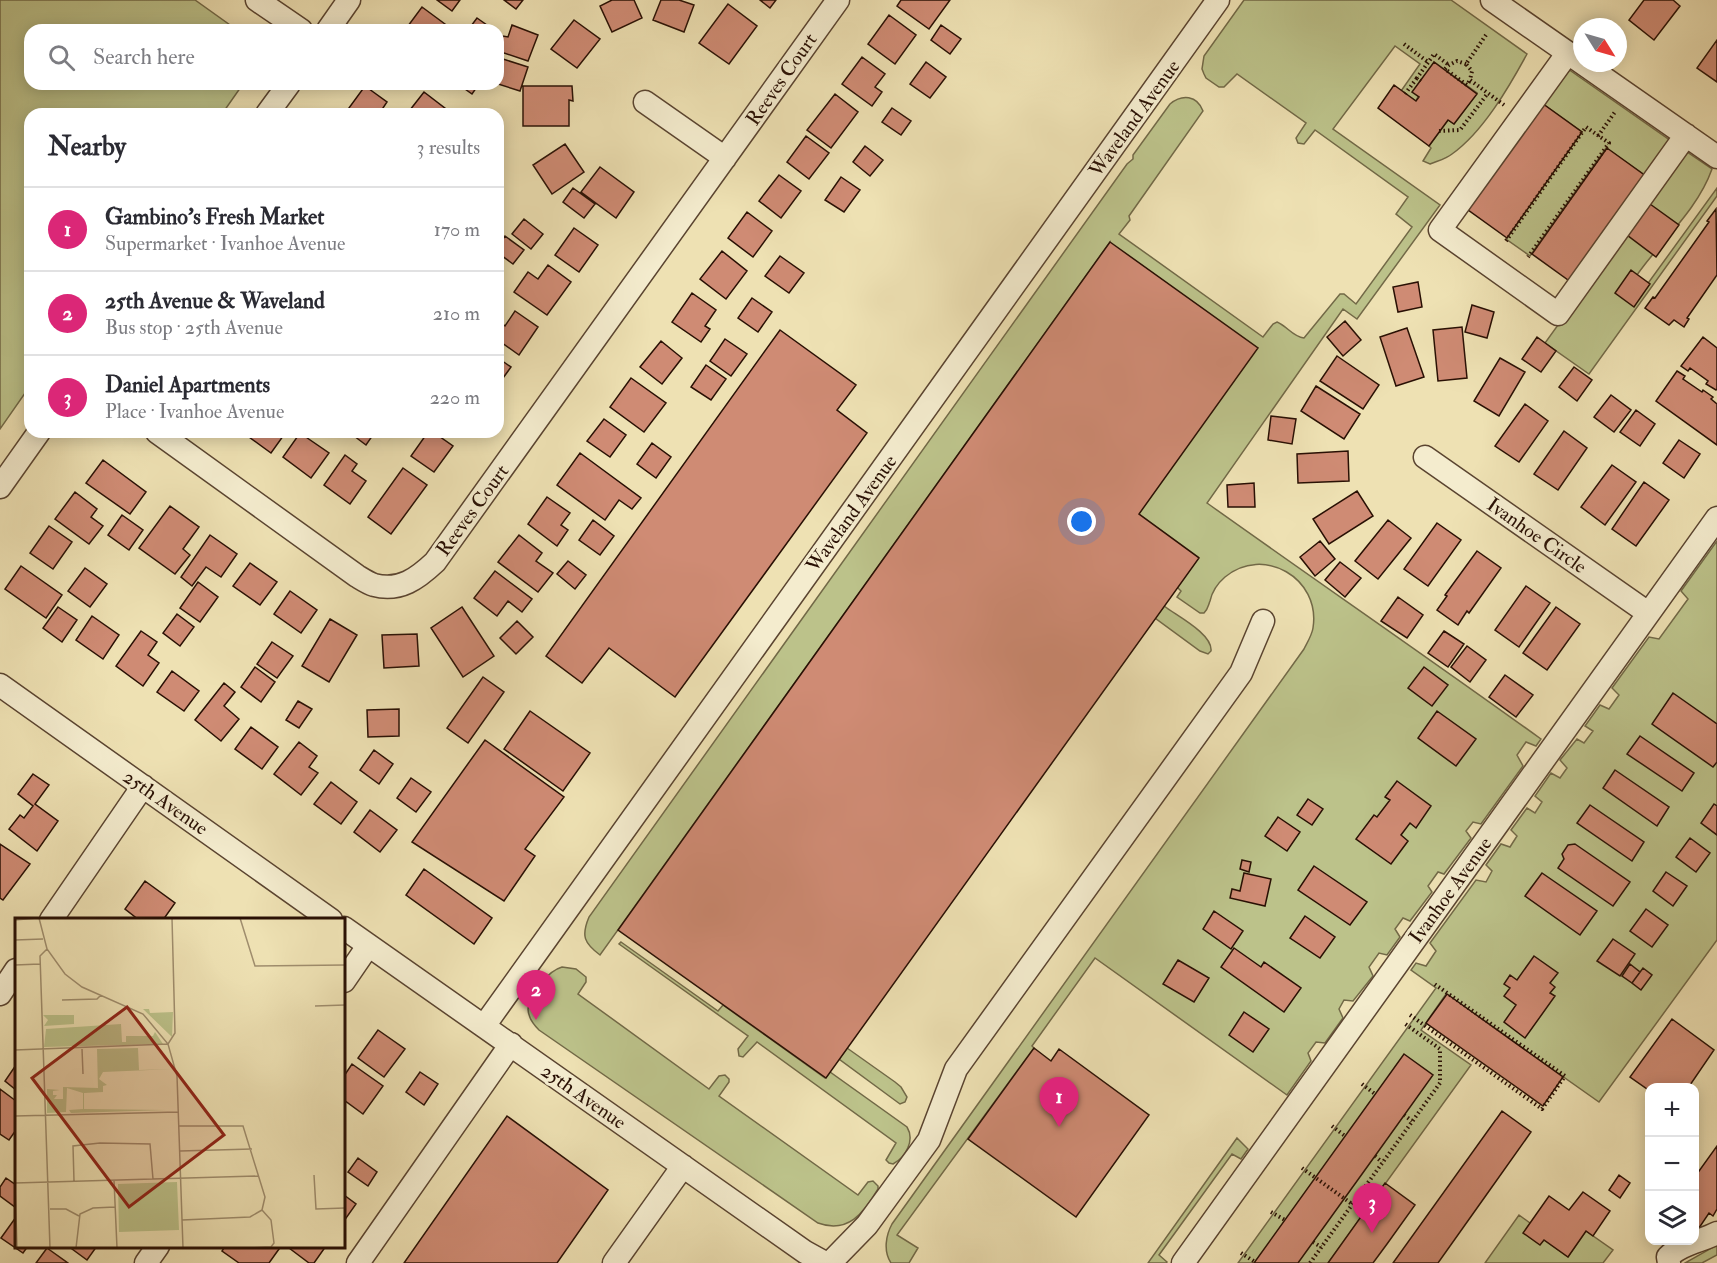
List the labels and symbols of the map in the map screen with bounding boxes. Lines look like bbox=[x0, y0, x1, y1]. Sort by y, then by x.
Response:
north arrow bbox=[1573, 18, 1627, 72]
street label: Reeves Court bbox=[740, 28, 823, 130]
street label: Waveland Avenue bbox=[1083, 55, 1185, 183]
street label: Waveland Avenue bbox=[800, 450, 902, 578]
street label: Reeves Court bbox=[431, 459, 514, 561]
street label: Ivanhoe Circle bbox=[1482, 492, 1591, 579]
your location bbox=[1067, 507, 1096, 536]
street label: 25th Avenue bbox=[118, 764, 213, 841]
street label: Ivanhoe Avenue bbox=[1403, 832, 1497, 948]
inset map bbox=[15, 918, 345, 1248]
pin: 2 bbox=[516, 970, 556, 1020]
street label: 25th Avenue bbox=[536, 1058, 631, 1135]
pin: 1 bbox=[1040, 1078, 1078, 1127]
pin: 3 bbox=[1352, 1184, 1392, 1233]

